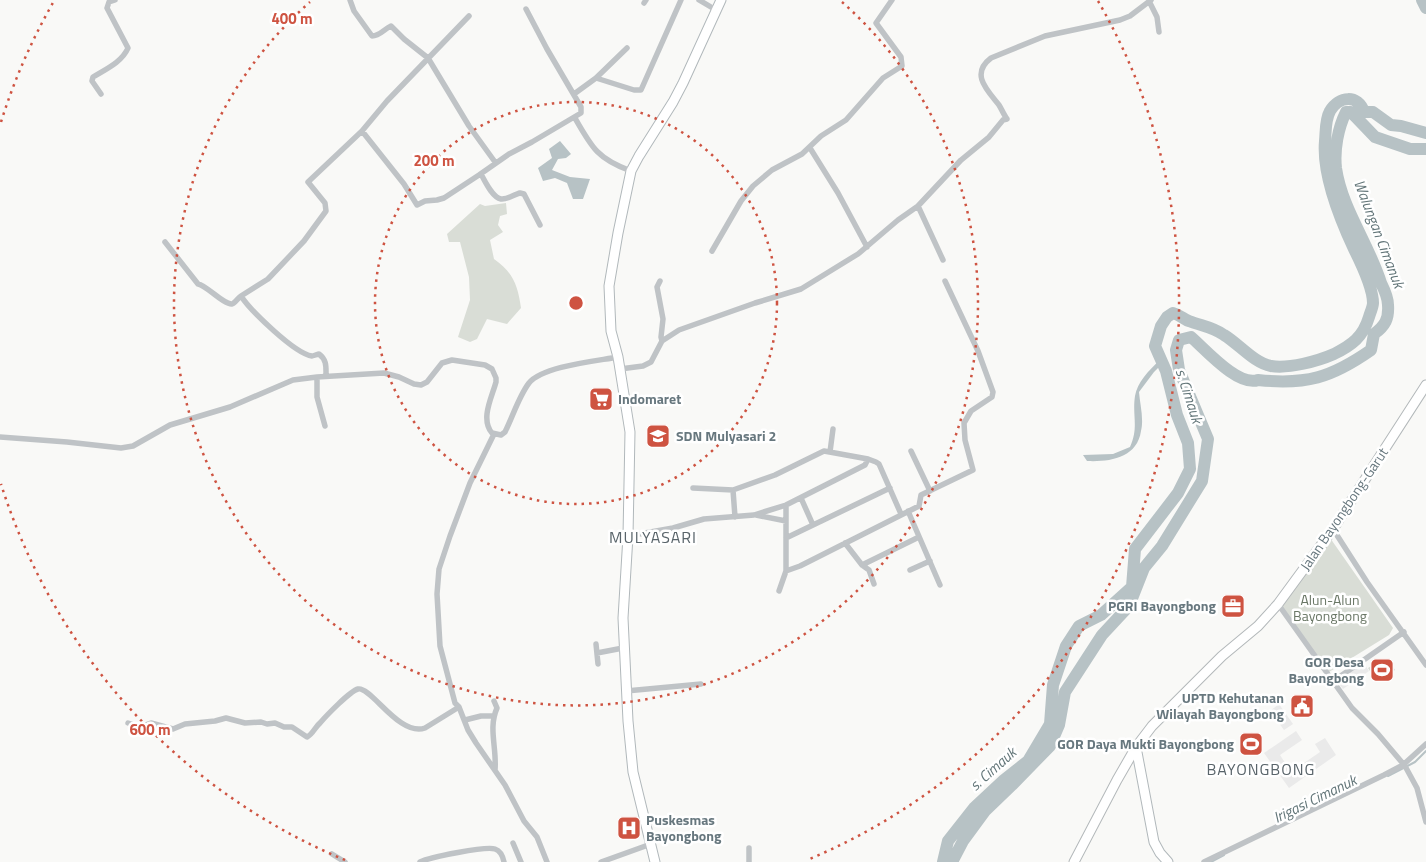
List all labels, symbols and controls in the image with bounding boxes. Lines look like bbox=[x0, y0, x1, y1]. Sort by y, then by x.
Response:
text: 400 m bbox=[271, 7, 313, 30]
text: 200 m bbox=[413, 149, 455, 172]
water label: Walungan Cimanuk bbox=[1348, 176, 1412, 294]
centre of rings bbox=[567, 294, 585, 312]
water label: s. Cimauk bbox=[1170, 366, 1210, 428]
supermarket icon: Indomaret bbox=[588, 386, 614, 412]
place label: Indomaret bbox=[618, 388, 681, 409]
school or university icon: SDN Mulyasari 2 bbox=[645, 423, 671, 449]
place label: SDN Mulyasari 2 bbox=[676, 425, 776, 446]
street label: Jalan Bayongbong-Garut bbox=[1294, 443, 1393, 574]
district label: MULYASARI bbox=[609, 525, 697, 549]
park label: Alun-Alun Bayongbong bbox=[1293, 589, 1367, 626]
office icon: PGRI Bayongbong bbox=[1220, 593, 1246, 619]
place label: PGRI Bayongbong bbox=[1108, 595, 1217, 616]
place label: GOR Desa Bayongbong bbox=[1289, 651, 1365, 688]
sports icon: GOR Desa Bayongbong bbox=[1369, 657, 1395, 683]
place label: UPTD Kehutanan Wilayah Bayongbong bbox=[1156, 687, 1285, 724]
public building icon: UPTD Kehutanan Wilayah Bayongbong bbox=[1289, 693, 1315, 719]
text: 600 m bbox=[129, 718, 171, 741]
sports icon: GOR Daya Mukti Bayongbong bbox=[1238, 731, 1264, 757]
place label: GOR Daya Mukti Bayongbong bbox=[1057, 733, 1235, 754]
water label: s. Cimauk bbox=[964, 740, 1023, 796]
district label: BAYONGBONG bbox=[1207, 757, 1315, 781]
water label: Irigasi Cimanuk bbox=[1269, 767, 1362, 829]
place label: Puskesmas Bayongbong bbox=[646, 809, 722, 846]
hospital icon: Puskesmas Bayongbong bbox=[616, 815, 642, 841]

